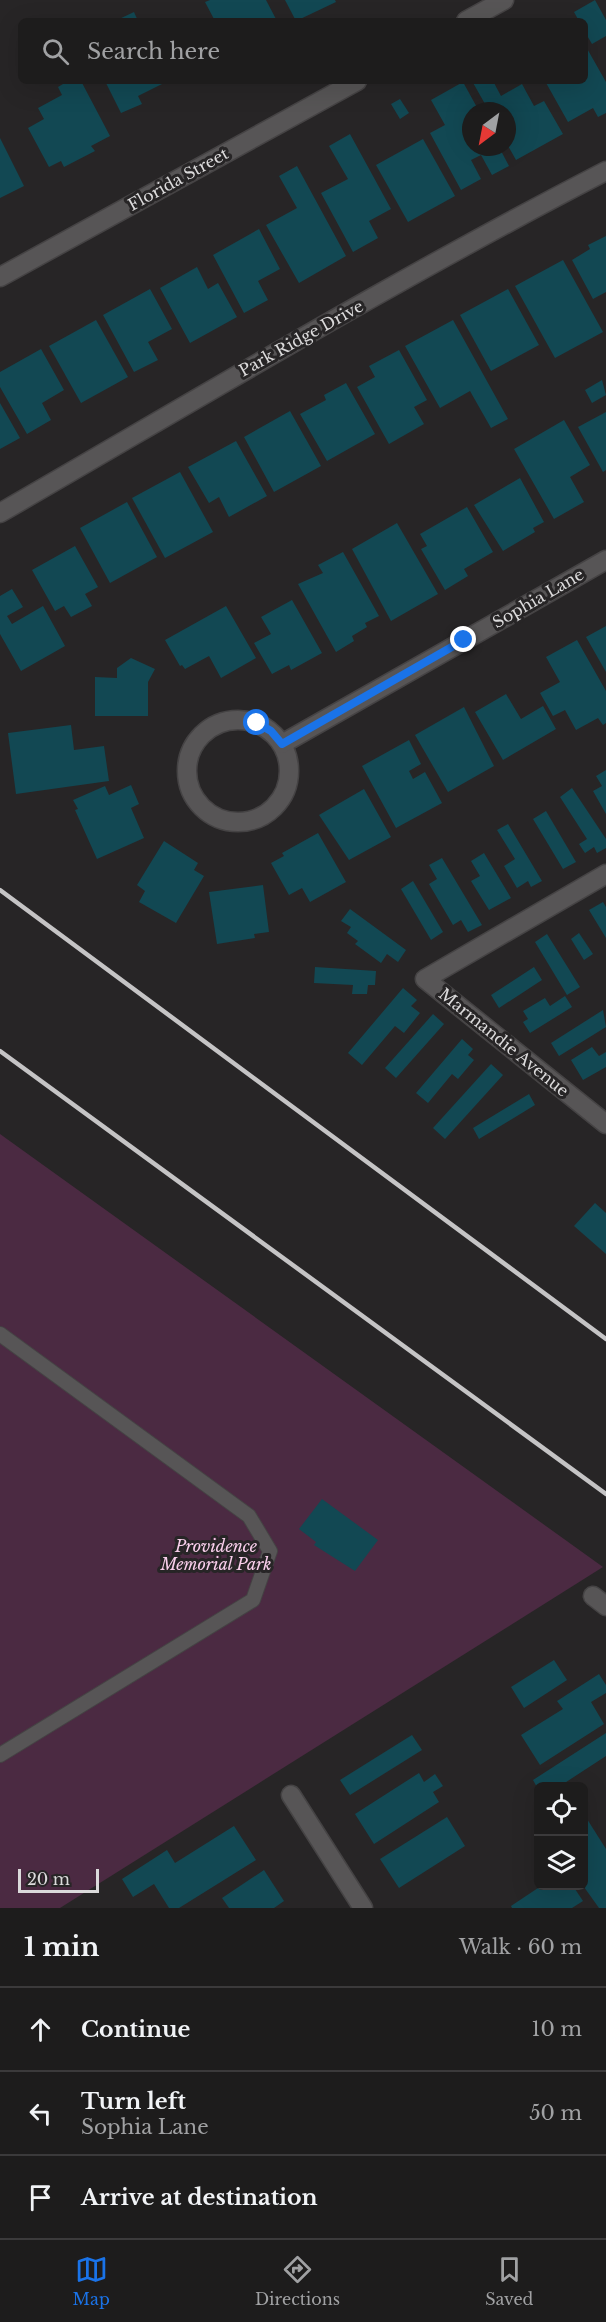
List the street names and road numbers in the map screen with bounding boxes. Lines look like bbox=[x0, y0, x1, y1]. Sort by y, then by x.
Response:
street label: Florida Street bbox=[124, 143, 232, 215]
street label: Park Ridge Drive bbox=[235, 295, 367, 381]
street label: Sophia Lane bbox=[489, 564, 587, 632]
street label: Marmandie Avenue bbox=[435, 983, 573, 1101]

